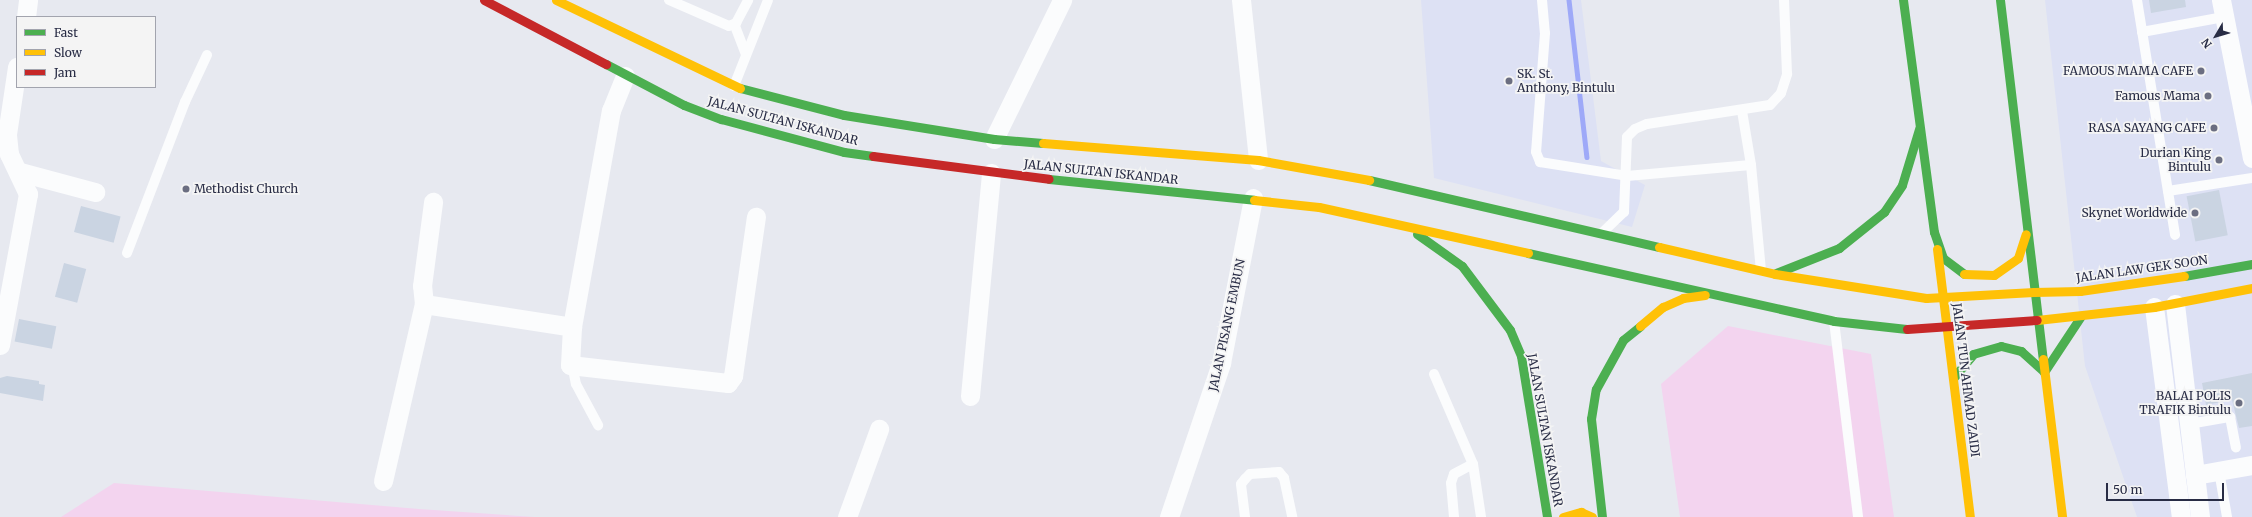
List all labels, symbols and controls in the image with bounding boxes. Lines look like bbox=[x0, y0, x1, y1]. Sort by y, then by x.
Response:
legend bbox=[16, 16, 156, 88]
north arrow bbox=[2196, 16, 2236, 56]
text: Fast bbox=[54, 25, 78, 40]
text: N bbox=[2198, 36, 2215, 51]
text: Slow bbox=[54, 45, 82, 60]
place label: FAMOUS MAMA CAFE bbox=[2063, 64, 2193, 78]
text: Jam bbox=[54, 65, 76, 80]
marker: FAMOUS MAMA CAFE bbox=[2196, 66, 2206, 76]
place label: SK. St. Anthony, Bintulu bbox=[1517, 67, 1615, 95]
marker: SK. St. Anthony, Bintulu bbox=[1504, 76, 1514, 86]
place label: Famous Mama bbox=[2115, 89, 2200, 103]
marker: Famous Mama bbox=[2203, 91, 2213, 101]
street label: JALAN SULTAN ISKANDAR bbox=[706, 94, 860, 148]
place label: RASA SAYANG CAFE bbox=[2088, 121, 2206, 135]
marker: RASA SAYANG CAFE bbox=[2209, 123, 2219, 133]
place label: Durian King Bintulu bbox=[2140, 146, 2211, 174]
marker: Durian King Bintulu bbox=[2214, 155, 2224, 165]
street label: JALAN SULTAN ISKANDAR bbox=[1023, 157, 1179, 187]
place label: Methodist Church bbox=[194, 182, 298, 196]
marker: Methodist Church bbox=[181, 184, 191, 194]
place label: Skynet Worldwide bbox=[2082, 206, 2187, 220]
marker: Skynet Worldwide bbox=[2190, 208, 2200, 218]
street label: JALAN LAW GEK SOON bbox=[2075, 253, 2209, 285]
street label: JALAN PISANG EMBUN bbox=[1206, 257, 1248, 393]
street label: JALAN TUN AHMAD ZAIDI bbox=[1949, 302, 1983, 458]
street label: JALAN SULTAN ISKANDAR bbox=[1524, 352, 1566, 508]
place label: BALAI POLIS TRAFIK Bintulu bbox=[2139, 389, 2231, 417]
marker: BALAI POLIS TRAFIK Bintulu bbox=[2234, 398, 2244, 408]
scale bar bbox=[2108, 475, 2226, 501]
text: 50 m bbox=[2113, 482, 2142, 497]

